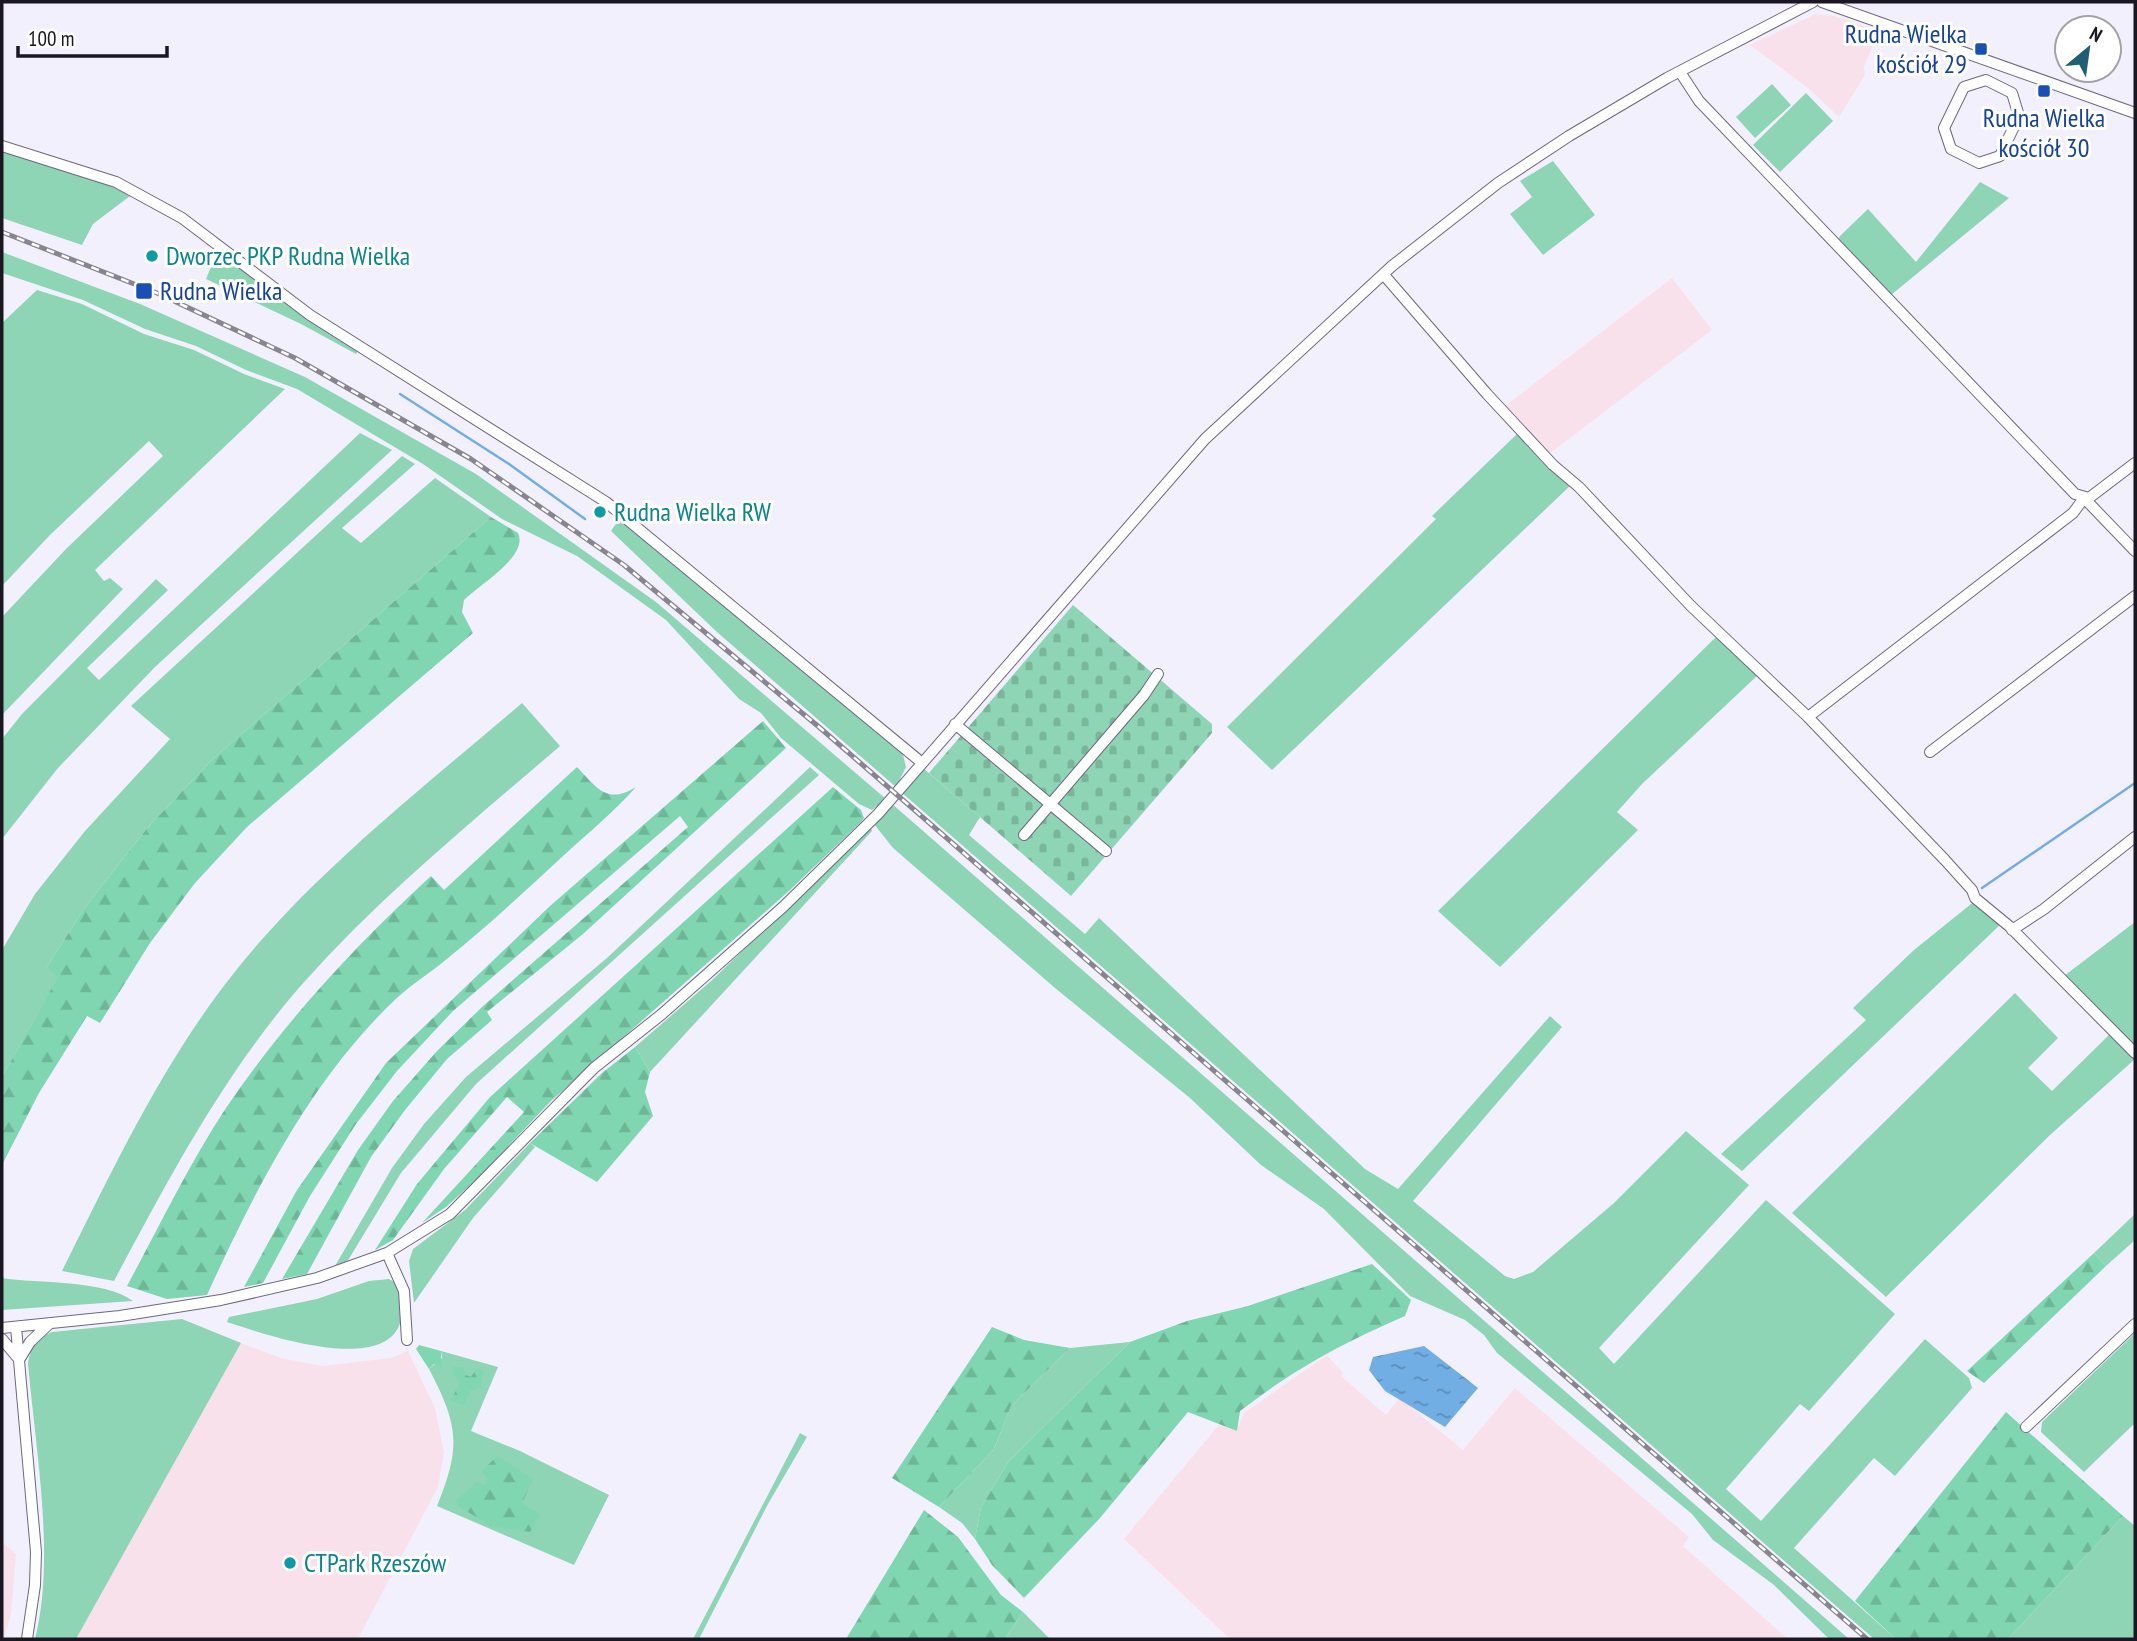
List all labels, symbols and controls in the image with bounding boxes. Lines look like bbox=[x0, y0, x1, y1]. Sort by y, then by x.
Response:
scale bar bbox=[18, 14, 166, 58]
north arrow bbox=[2053, 14, 2123, 84]
place label: Rudna Wielka kościół 29 bbox=[1845, 17, 1967, 80]
text: N bbox=[2086, 21, 2107, 47]
text: 100 m bbox=[28, 25, 74, 52]
marker: Rudna Wielka kościół 29 bbox=[1973, 41, 1989, 57]
marker: Rudna Wielka kościół 30 bbox=[2036, 83, 2052, 99]
place label: Rudna Wielka kościół 30 bbox=[1983, 101, 2105, 164]
place label: Dworzec PKP Rudna Wielka bbox=[166, 239, 410, 272]
marker: Dworzec PKP Rudna Wielka bbox=[144, 248, 160, 264]
place label: Rudna Wielka bbox=[160, 274, 282, 307]
marker: Rudna Wielka bbox=[134, 281, 154, 301]
place label: Rudna Wielka RW bbox=[614, 495, 771, 528]
marker: Rudna Wielka RW bbox=[592, 504, 608, 520]
place label: CTPark Rzeszów bbox=[304, 1546, 447, 1579]
marker: CTPark Rzeszów bbox=[282, 1555, 298, 1571]

